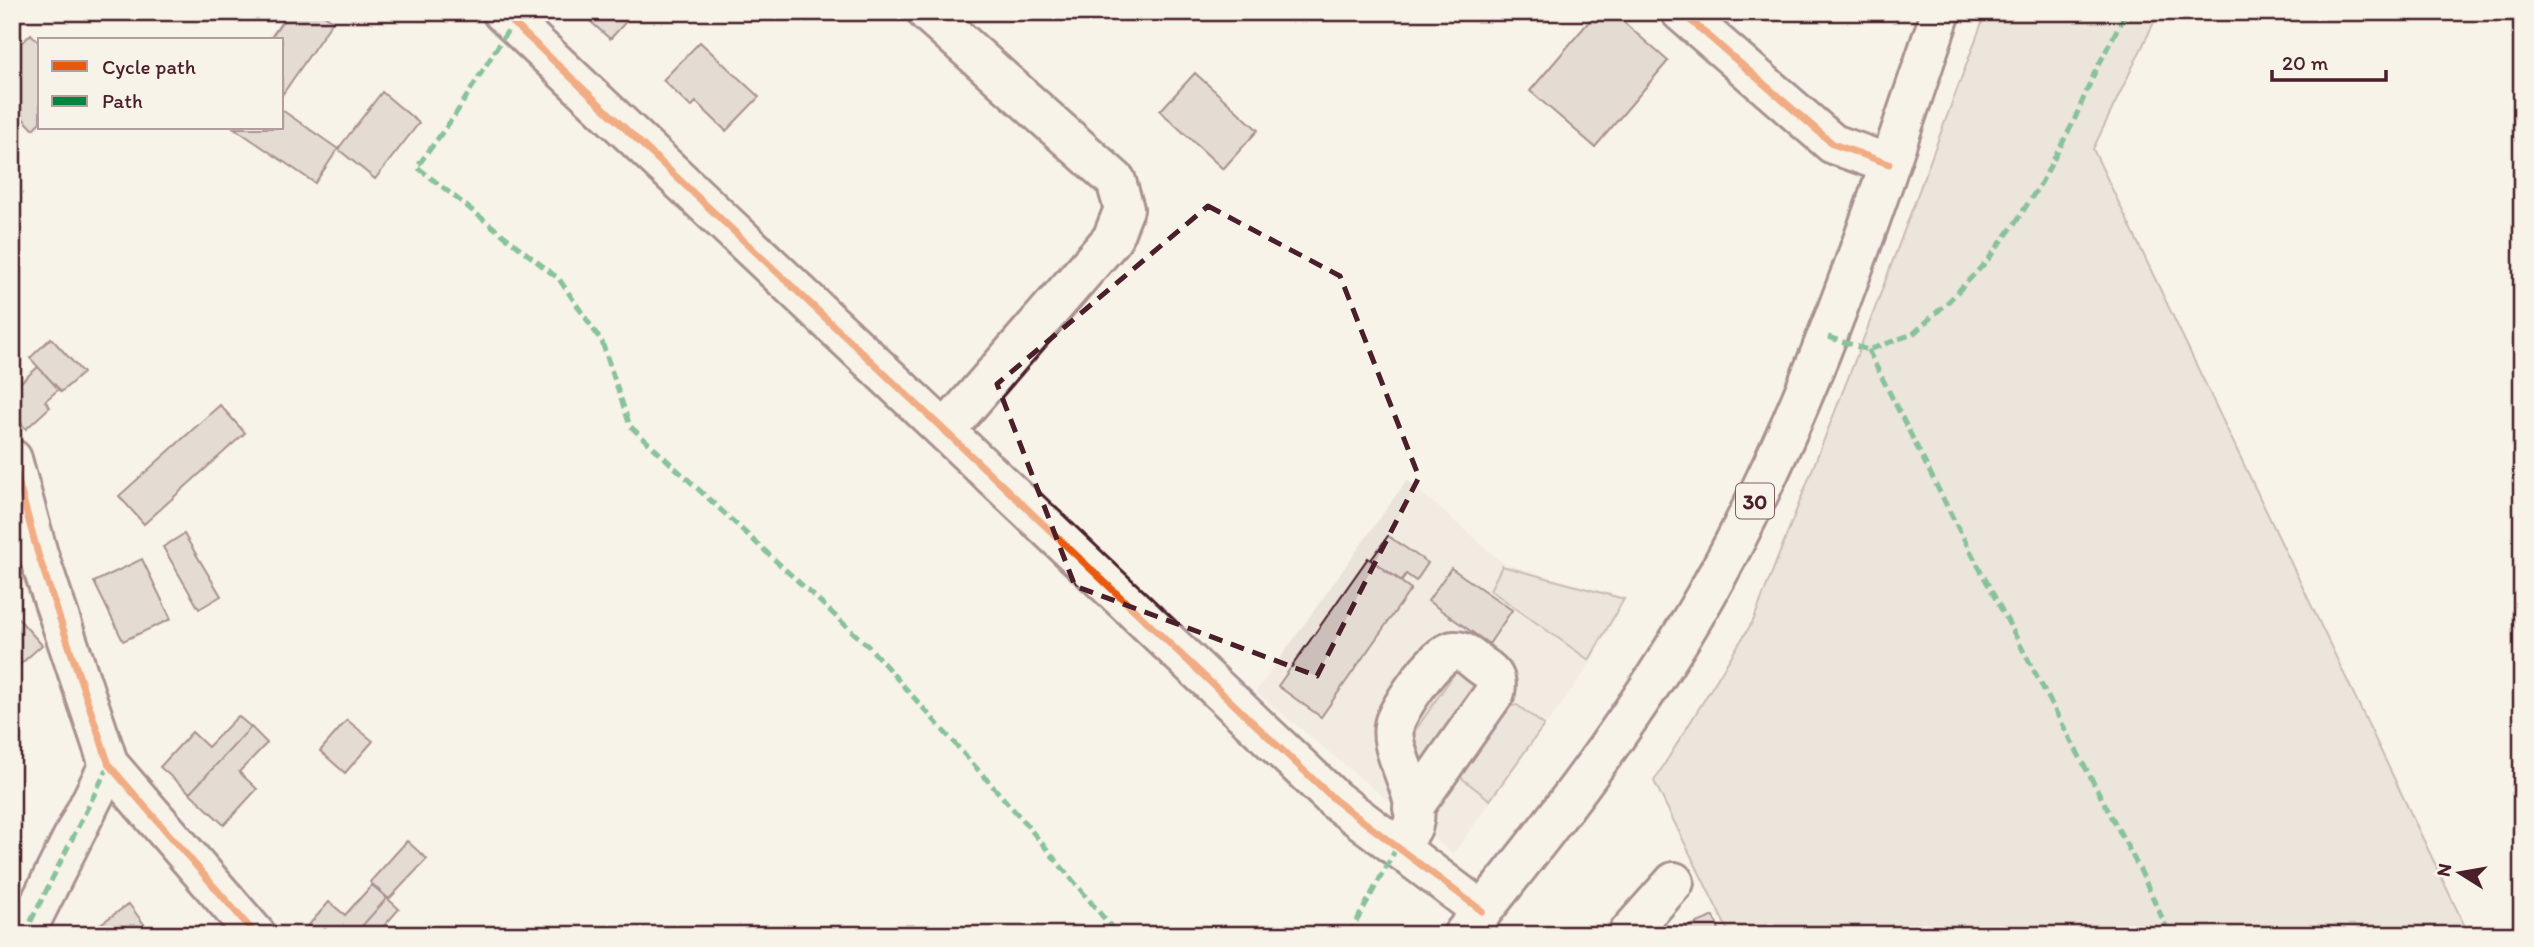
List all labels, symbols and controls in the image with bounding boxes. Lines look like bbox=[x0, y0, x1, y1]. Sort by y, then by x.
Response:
legend bbox=[38, 38, 284, 130]
scale bar bbox=[2272, 38, 2385, 82]
text: 20 m bbox=[2282, 50, 2329, 75]
text: Cycle path bbox=[102, 54, 196, 79]
text: Path bbox=[102, 88, 143, 113]
road number: 30 bbox=[1736, 484, 1774, 518]
north arrow bbox=[2426, 838, 2496, 908]
text: N bbox=[2431, 861, 2456, 878]

